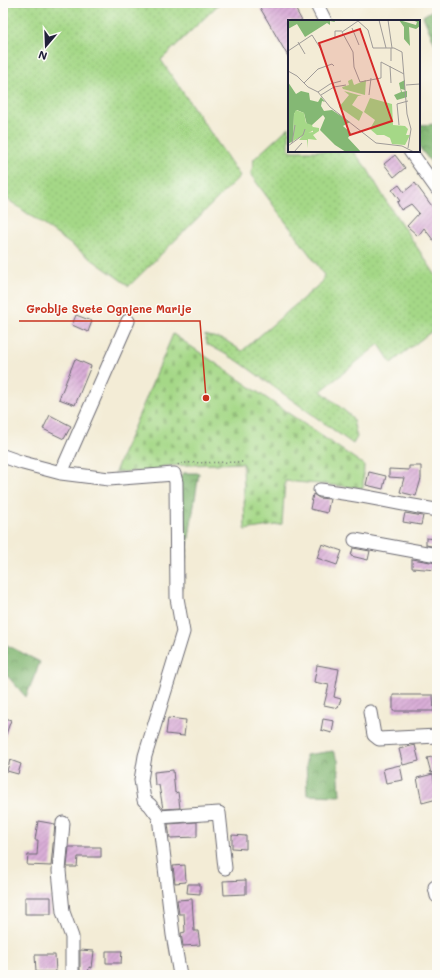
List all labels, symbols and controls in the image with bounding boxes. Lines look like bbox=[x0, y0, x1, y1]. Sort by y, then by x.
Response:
inset map bbox=[288, 20, 420, 152]
north arrow bbox=[26, 26, 66, 66]
text: N bbox=[36, 47, 49, 64]
callout: Groblje Svete Ognjene Marije bbox=[19, 298, 200, 321]
text: Groblje Svete Ognjene Marije bbox=[26, 301, 192, 316]

